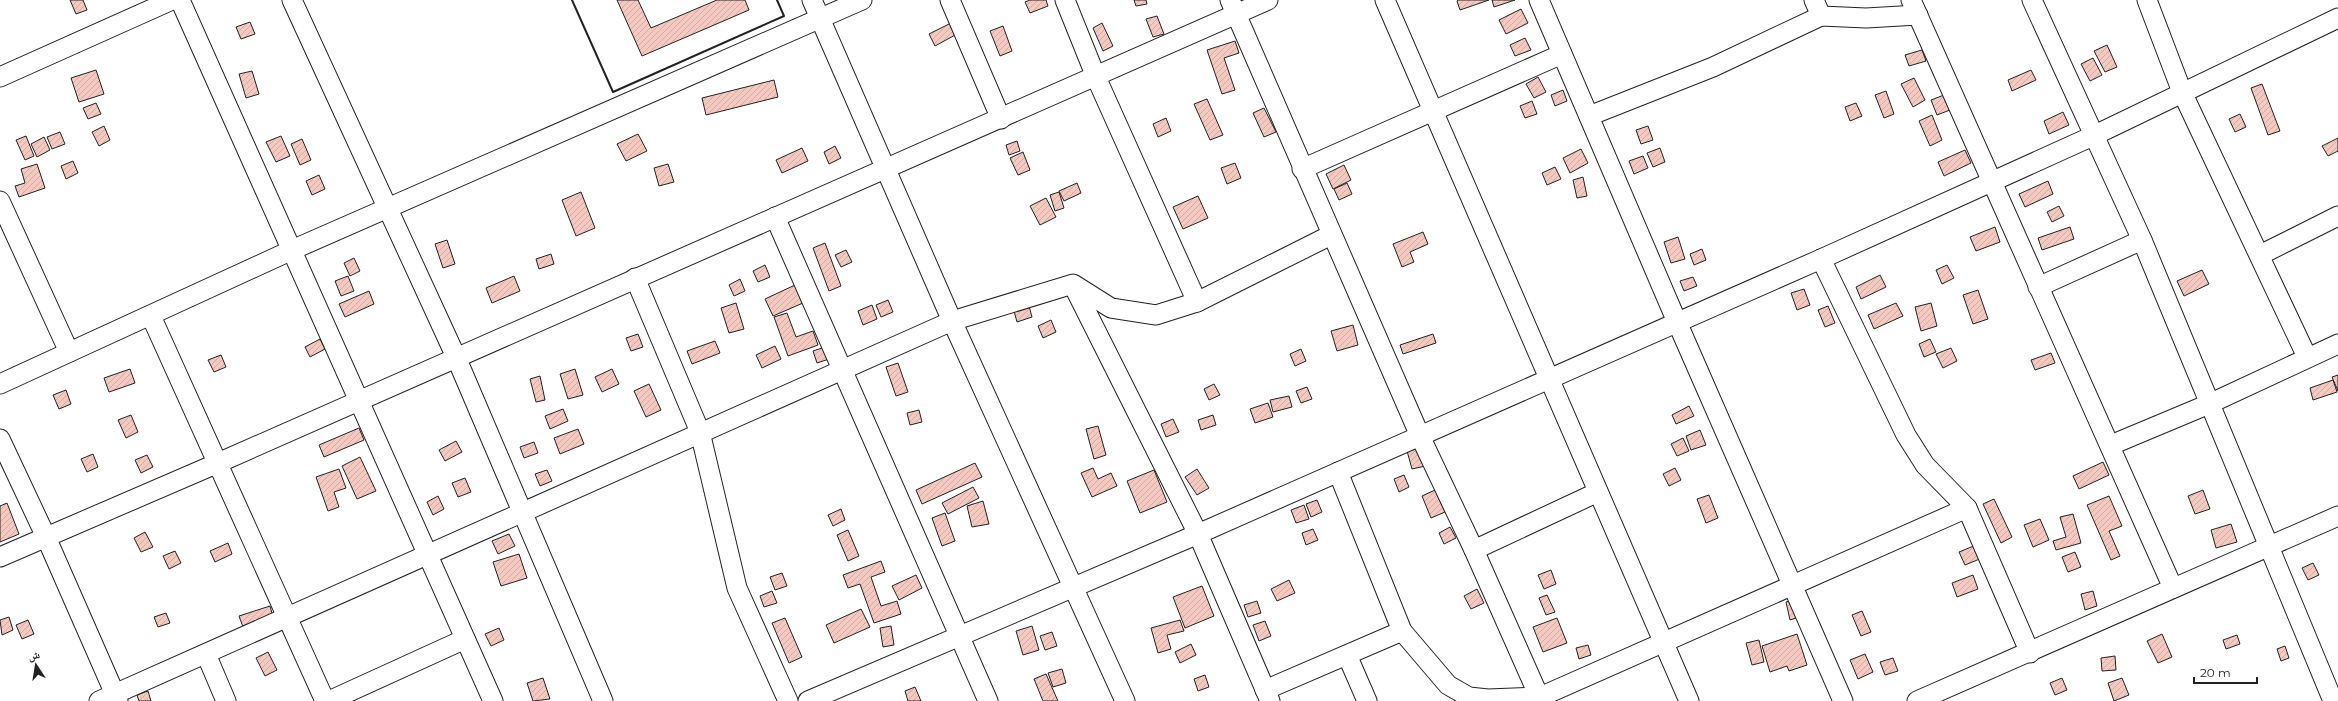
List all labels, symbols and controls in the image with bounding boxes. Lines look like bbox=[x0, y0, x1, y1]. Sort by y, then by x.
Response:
north arrow bbox=[16, 645, 56, 685]
text: ش bbox=[27, 647, 42, 664]
scale bar bbox=[2194, 659, 2257, 685]
text: 20 m bbox=[2200, 665, 2231, 680]

